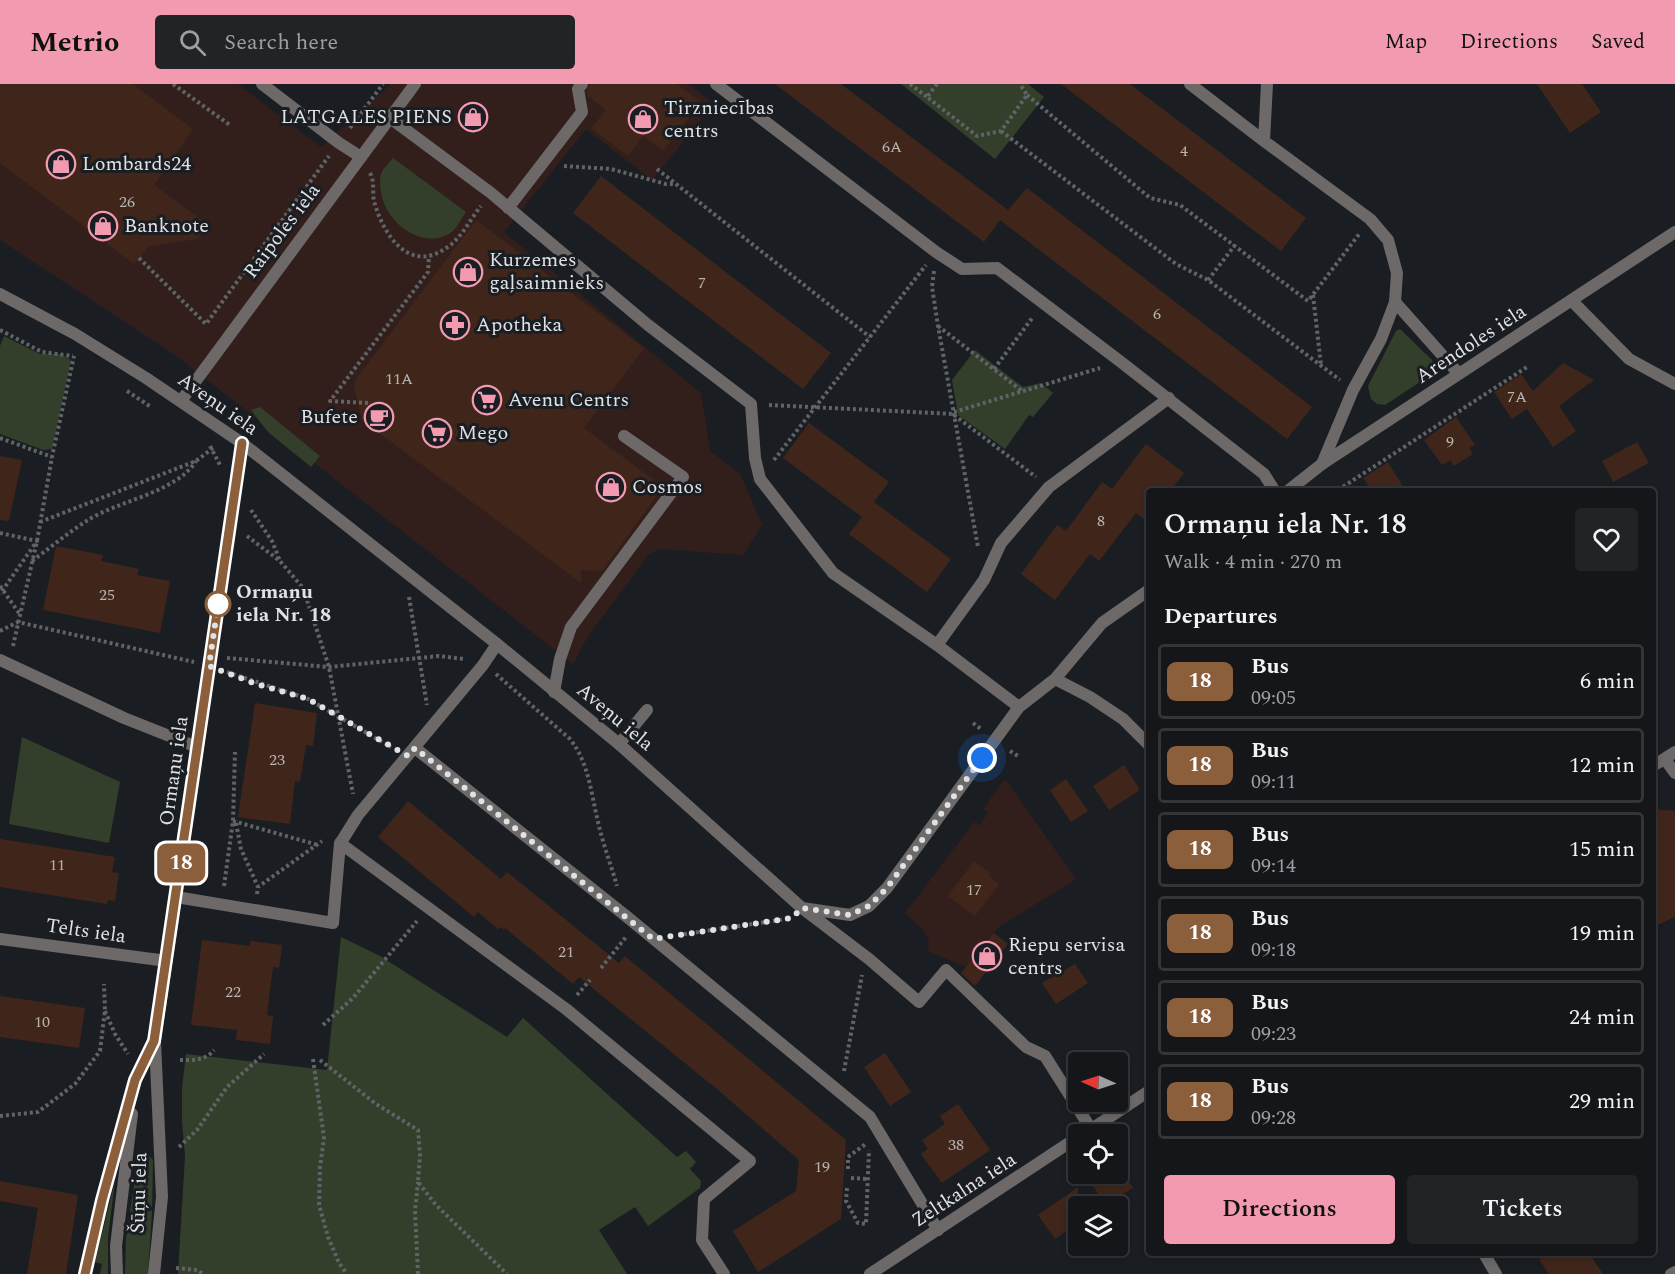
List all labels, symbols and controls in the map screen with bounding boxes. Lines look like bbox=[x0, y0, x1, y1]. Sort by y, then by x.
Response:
search box bbox=[155, 15, 575, 69]
text: Metrio bbox=[30, 21, 119, 64]
icon: search bbox=[176, 26, 209, 59]
text: Search here bbox=[224, 26, 338, 59]
text: Map bbox=[1385, 26, 1427, 58]
text: Directions bbox=[1460, 26, 1558, 58]
text: Saved bbox=[1591, 26, 1645, 58]
place label: Tirzniecības centrs bbox=[664, 93, 774, 146]
shop icon: LATGALES PIENS bbox=[457, 101, 489, 133]
place label: LATGALES PIENS bbox=[281, 102, 452, 132]
shop icon: Tirzniecības centrs bbox=[627, 103, 659, 135]
house number: 6A bbox=[882, 135, 902, 159]
house number: 4 bbox=[1180, 139, 1188, 163]
shop icon: Lombards24 bbox=[45, 148, 77, 180]
place label: Lombards24 bbox=[82, 149, 191, 179]
street label: Raipoles iela bbox=[236, 177, 328, 285]
house number: 26 bbox=[119, 190, 135, 214]
shop icon: Banknote bbox=[87, 210, 119, 242]
place label: Banknote bbox=[124, 211, 209, 241]
place label: Kurzemes gaļsaimnieks bbox=[489, 245, 604, 298]
shop icon: Kurzemes gaļsaimnieks bbox=[452, 256, 484, 288]
house number: 7 bbox=[698, 271, 706, 295]
street label: Arendoles iela bbox=[1410, 297, 1533, 391]
house number: 6 bbox=[1153, 302, 1161, 326]
pharmacy icon: Apotheka bbox=[439, 309, 471, 341]
place label: Apotheka bbox=[476, 310, 562, 340]
street label: Aveņu iela bbox=[171, 365, 265, 443]
house number: 11A bbox=[385, 367, 413, 391]
supermarket icon: Avenu Centrs bbox=[471, 384, 503, 416]
place label: Avenu Centrs bbox=[508, 385, 629, 415]
house number: 7A bbox=[1507, 385, 1527, 409]
cafe icon: Bufete bbox=[363, 401, 395, 433]
place label: Bufete bbox=[300, 402, 358, 432]
supermarket icon: Mego bbox=[421, 417, 453, 449]
place label: Mego bbox=[458, 418, 508, 448]
house number: 9 bbox=[1446, 430, 1454, 454]
shop icon: Cosmos bbox=[595, 471, 627, 503]
place label: Cosmos bbox=[632, 472, 703, 502]
text: Ormaņu iela Nr. 18 bbox=[1164, 503, 1407, 546]
button: heart bbox=[1575, 508, 1638, 571]
house number: 8 bbox=[1097, 509, 1105, 533]
text: Walk · 4 min · 270 m bbox=[1164, 547, 1342, 577]
place label: Ormaņu iela Nr. 18 bbox=[236, 577, 331, 630]
house number: 25 bbox=[99, 583, 115, 607]
marker: Ormaņu iela Nr. 18 bbox=[205, 591, 231, 617]
text: Departures bbox=[1164, 600, 1278, 633]
text: Bus bbox=[1251, 650, 1289, 683]
text: 18 bbox=[1188, 665, 1212, 697]
text: 6 min bbox=[1580, 665, 1635, 698]
street label: Aveņu iela bbox=[570, 676, 660, 758]
text: 09:05 bbox=[1251, 683, 1296, 713]
street label: Ormaņu iela bbox=[151, 714, 197, 828]
text: Bus bbox=[1251, 734, 1289, 767]
your location bbox=[967, 743, 997, 773]
house number: 23 bbox=[269, 748, 285, 772]
text: 18 bbox=[1188, 749, 1212, 781]
text: 12 min bbox=[1569, 749, 1635, 782]
text: 09:11 bbox=[1251, 767, 1296, 797]
text: Bus bbox=[1251, 818, 1289, 851]
text: 18 bbox=[1188, 833, 1212, 865]
text: 15 min bbox=[1569, 833, 1635, 866]
line badge: 18 bbox=[154, 844, 208, 882]
text: 18 bbox=[169, 847, 193, 879]
text: 09:14 bbox=[1251, 851, 1296, 881]
house number: 11 bbox=[49, 853, 65, 877]
house number: 17 bbox=[966, 878, 982, 902]
text: Bus bbox=[1251, 902, 1289, 935]
street label: Telts iela bbox=[44, 911, 128, 951]
text: 18 bbox=[1188, 917, 1212, 949]
text: 19 min bbox=[1569, 917, 1635, 950]
place label: Riepu servisa centrs bbox=[1008, 930, 1125, 983]
text: 09:18 bbox=[1251, 935, 1296, 965]
house number: 21 bbox=[558, 940, 574, 964]
shop icon: Riepu servisa centrs bbox=[971, 940, 1003, 972]
house number: 22 bbox=[225, 980, 241, 1004]
text: Bus bbox=[1251, 986, 1289, 1019]
text: 18 bbox=[1188, 1001, 1212, 1033]
text: 24 min bbox=[1569, 1001, 1635, 1034]
house number: 10 bbox=[34, 1010, 50, 1034]
text: 09:23 bbox=[1251, 1019, 1296, 1049]
north arrow bbox=[1068, 1052, 1128, 1112]
map controls bbox=[1068, 1052, 1128, 1256]
text: Bus bbox=[1251, 1070, 1289, 1103]
text: 18 bbox=[1188, 1085, 1212, 1117]
text: 29 min bbox=[1569, 1085, 1635, 1118]
text: 09:28 bbox=[1251, 1103, 1296, 1133]
button: locate bbox=[1068, 1124, 1128, 1184]
house number: 38 bbox=[948, 1133, 964, 1157]
street label: Zeltkalna iela bbox=[906, 1145, 1022, 1235]
street label: Šūņu iela bbox=[123, 1152, 155, 1234]
house number: 19 bbox=[814, 1155, 830, 1179]
button: Directions bbox=[1164, 1175, 1395, 1244]
button: Tickets bbox=[1407, 1175, 1638, 1244]
button: layers bbox=[1068, 1196, 1128, 1256]

